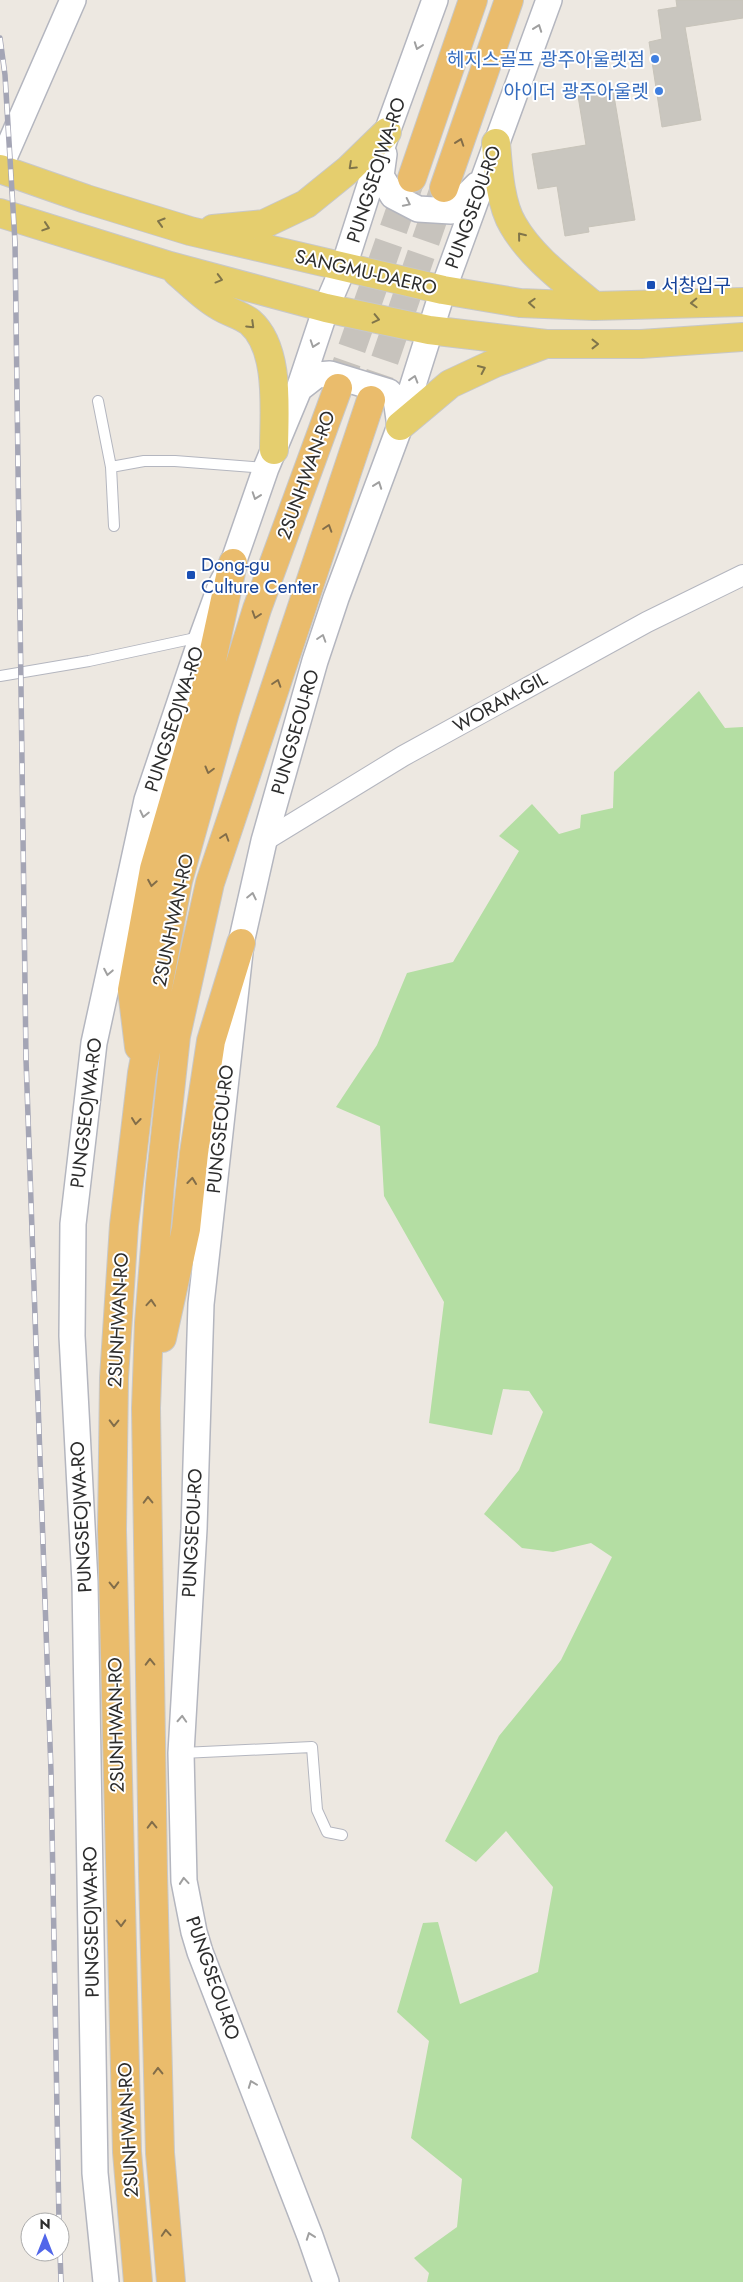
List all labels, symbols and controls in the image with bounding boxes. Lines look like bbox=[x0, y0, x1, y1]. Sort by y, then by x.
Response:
one-way arrow bbox=[532, 25, 542, 33]
one-way arrow bbox=[414, 41, 424, 50]
place label: 헤지스골프 광주아울렛점 bbox=[447, 46, 645, 73]
marker: 헤지스골프 광주아울렛점 bbox=[649, 53, 661, 65]
place label: 아이더 광주아울렛 bbox=[503, 78, 649, 105]
marker: 아이더 광주아울렛 bbox=[653, 85, 665, 97]
street label: PUNGSEOJWA-RO bbox=[340, 94, 412, 246]
one-way arrow bbox=[454, 138, 464, 147]
street label: PUNGSEOU-RO bbox=[438, 142, 508, 272]
one-way arrow bbox=[348, 160, 357, 169]
one-way arrow bbox=[402, 197, 411, 207]
one-way arrow bbox=[157, 218, 165, 228]
one-way arrow bbox=[42, 222, 50, 232]
one-way arrow bbox=[519, 233, 527, 242]
street label: SANGMU-DAERO bbox=[292, 243, 440, 301]
place label: 서창입구 bbox=[661, 272, 731, 299]
one-way arrow bbox=[214, 273, 223, 284]
marker: 서창입구 bbox=[645, 279, 657, 291]
one-way arrow bbox=[528, 298, 536, 308]
one-way arrow bbox=[690, 298, 698, 308]
one-way arrow bbox=[372, 313, 381, 324]
one-way arrow bbox=[246, 319, 255, 328]
one-way arrow bbox=[310, 339, 320, 348]
one-way arrow bbox=[592, 339, 599, 349]
one-way arrow bbox=[477, 365, 486, 375]
one-way arrow bbox=[408, 376, 418, 384]
street label: 2SUNHWAN-RO bbox=[270, 407, 342, 543]
one-way arrow bbox=[372, 481, 382, 490]
one-way arrow bbox=[252, 491, 262, 500]
one-way arrow bbox=[322, 525, 332, 533]
place label: Dong-gu Culture Center bbox=[201, 551, 319, 600]
marker: Dong-gu Culture Center bbox=[185, 569, 197, 581]
one-way arrow bbox=[251, 610, 261, 618]
one-way arrow bbox=[317, 634, 327, 643]
street label: PUNGSEOJWA-RO bbox=[138, 643, 210, 795]
street label: WORAM-GIL bbox=[448, 665, 552, 739]
street label: PUNGSEOU-RO bbox=[264, 666, 326, 798]
one-way arrow bbox=[271, 679, 281, 687]
one-way arrow bbox=[204, 766, 215, 775]
one-way arrow bbox=[139, 809, 150, 818]
one-way arrow bbox=[219, 833, 229, 841]
street label: 2SUNHWAN-RO bbox=[146, 851, 200, 989]
one-way arrow bbox=[147, 878, 157, 887]
one-way arrow bbox=[246, 891, 257, 900]
one-way arrow bbox=[104, 968, 114, 977]
street label: PUNGSEOJWA-RO bbox=[63, 1036, 109, 1190]
street label: PUNGSEOU-RO bbox=[200, 1063, 240, 1195]
one-way arrow bbox=[131, 1117, 142, 1125]
one-way arrow bbox=[186, 1176, 197, 1184]
street label: 2SUNHWAN-RO bbox=[101, 1252, 135, 1388]
one-way arrow bbox=[145, 1298, 156, 1306]
one-way arrow bbox=[108, 1419, 119, 1427]
street label: PUNGSEOJWA-RO bbox=[64, 1441, 98, 1593]
street label: PUNGSEOU-RO bbox=[175, 1468, 209, 1598]
one-way arrow bbox=[143, 1496, 153, 1504]
one-way arrow bbox=[108, 1581, 119, 1589]
street label: 2SUNHWAN-RO bbox=[101, 1657, 131, 1793]
one-way arrow bbox=[145, 1658, 155, 1666]
one-way arrow bbox=[177, 1714, 188, 1722]
one-way arrow bbox=[147, 1821, 157, 1828]
street label: PUNGSEOJWA-RO bbox=[76, 1846, 106, 1998]
one-way arrow bbox=[179, 1877, 190, 1885]
street label: PUNGSEOU-RO bbox=[179, 1913, 247, 2043]
one-way arrow bbox=[115, 1919, 126, 1927]
street label: 2SUNHWAN-RO bbox=[111, 2062, 145, 2198]
one-way arrow bbox=[153, 2067, 163, 2074]
one-way arrow bbox=[247, 2081, 257, 2089]
north arrow bbox=[20, 2212, 70, 2262]
text: N bbox=[39, 2214, 51, 2234]
one-way arrow bbox=[160, 2229, 171, 2237]
one-way arrow bbox=[306, 2232, 316, 2241]

